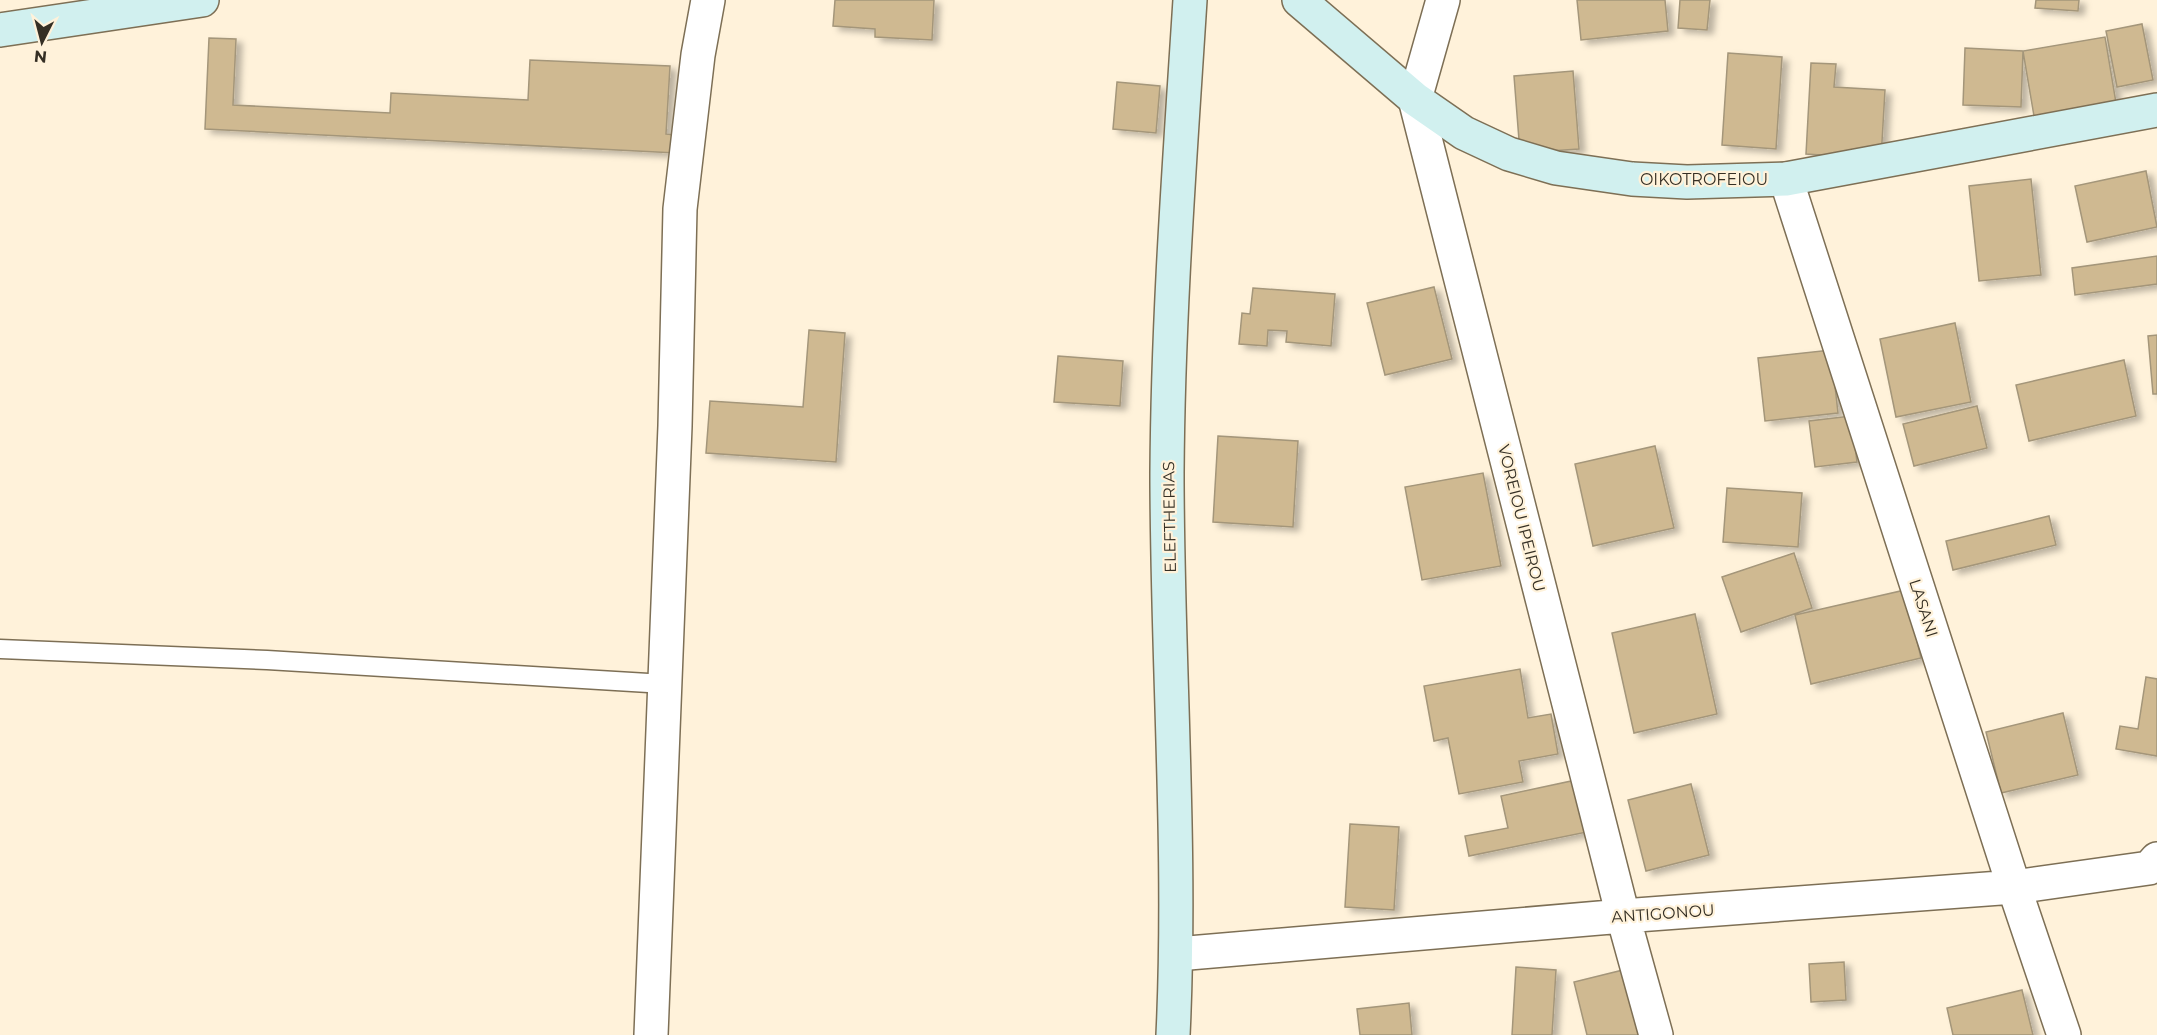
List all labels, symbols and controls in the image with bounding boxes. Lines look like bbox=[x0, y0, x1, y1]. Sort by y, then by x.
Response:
north arrow bbox=[12, 12, 72, 72]
text: N bbox=[33, 46, 48, 67]
street label: OIKOTROFEIOU bbox=[1640, 170, 1768, 189]
street label: VOREIOU IPEIROU bbox=[1494, 443, 1549, 594]
street label: ELEFTHERIAS bbox=[1159, 461, 1180, 573]
street label: LASANI bbox=[1905, 577, 1942, 640]
street label: ANTIGONOU bbox=[1611, 900, 1715, 927]

